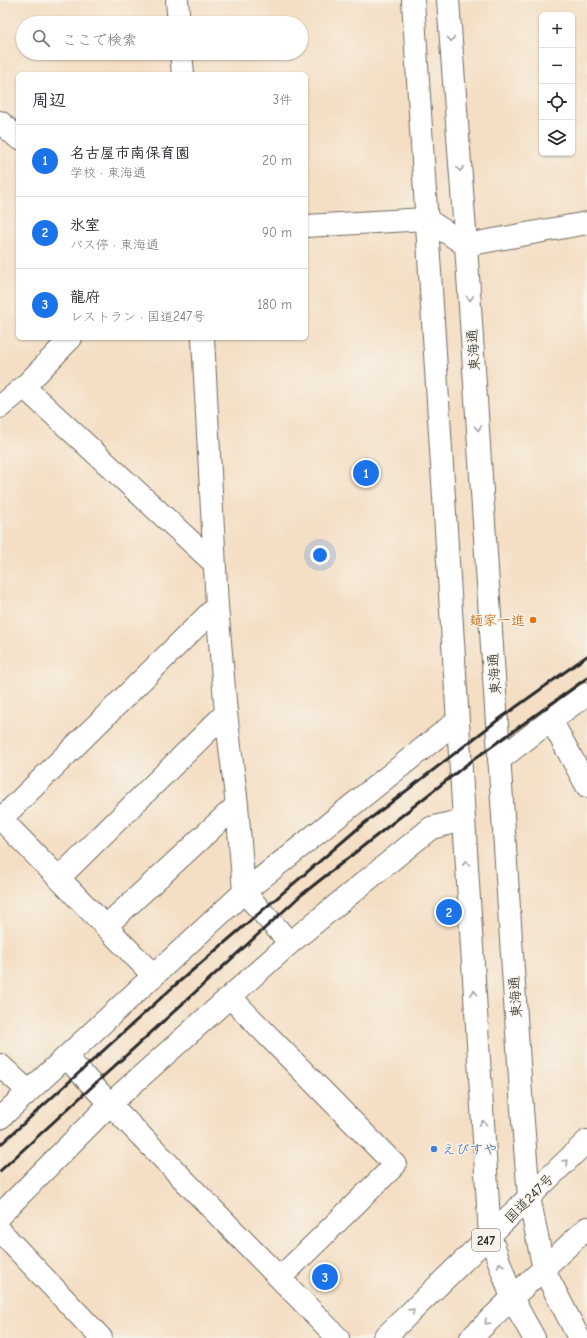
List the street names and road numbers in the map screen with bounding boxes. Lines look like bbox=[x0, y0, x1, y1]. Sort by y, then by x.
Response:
street label: 東海通 bbox=[464, 328, 483, 372]
street label: 東海通 bbox=[485, 652, 504, 696]
street label: 東海通 bbox=[506, 975, 525, 1019]
street label: 国道247号 bbox=[501, 1170, 558, 1227]
road number: 247 bbox=[472, 1229, 500, 1251]

